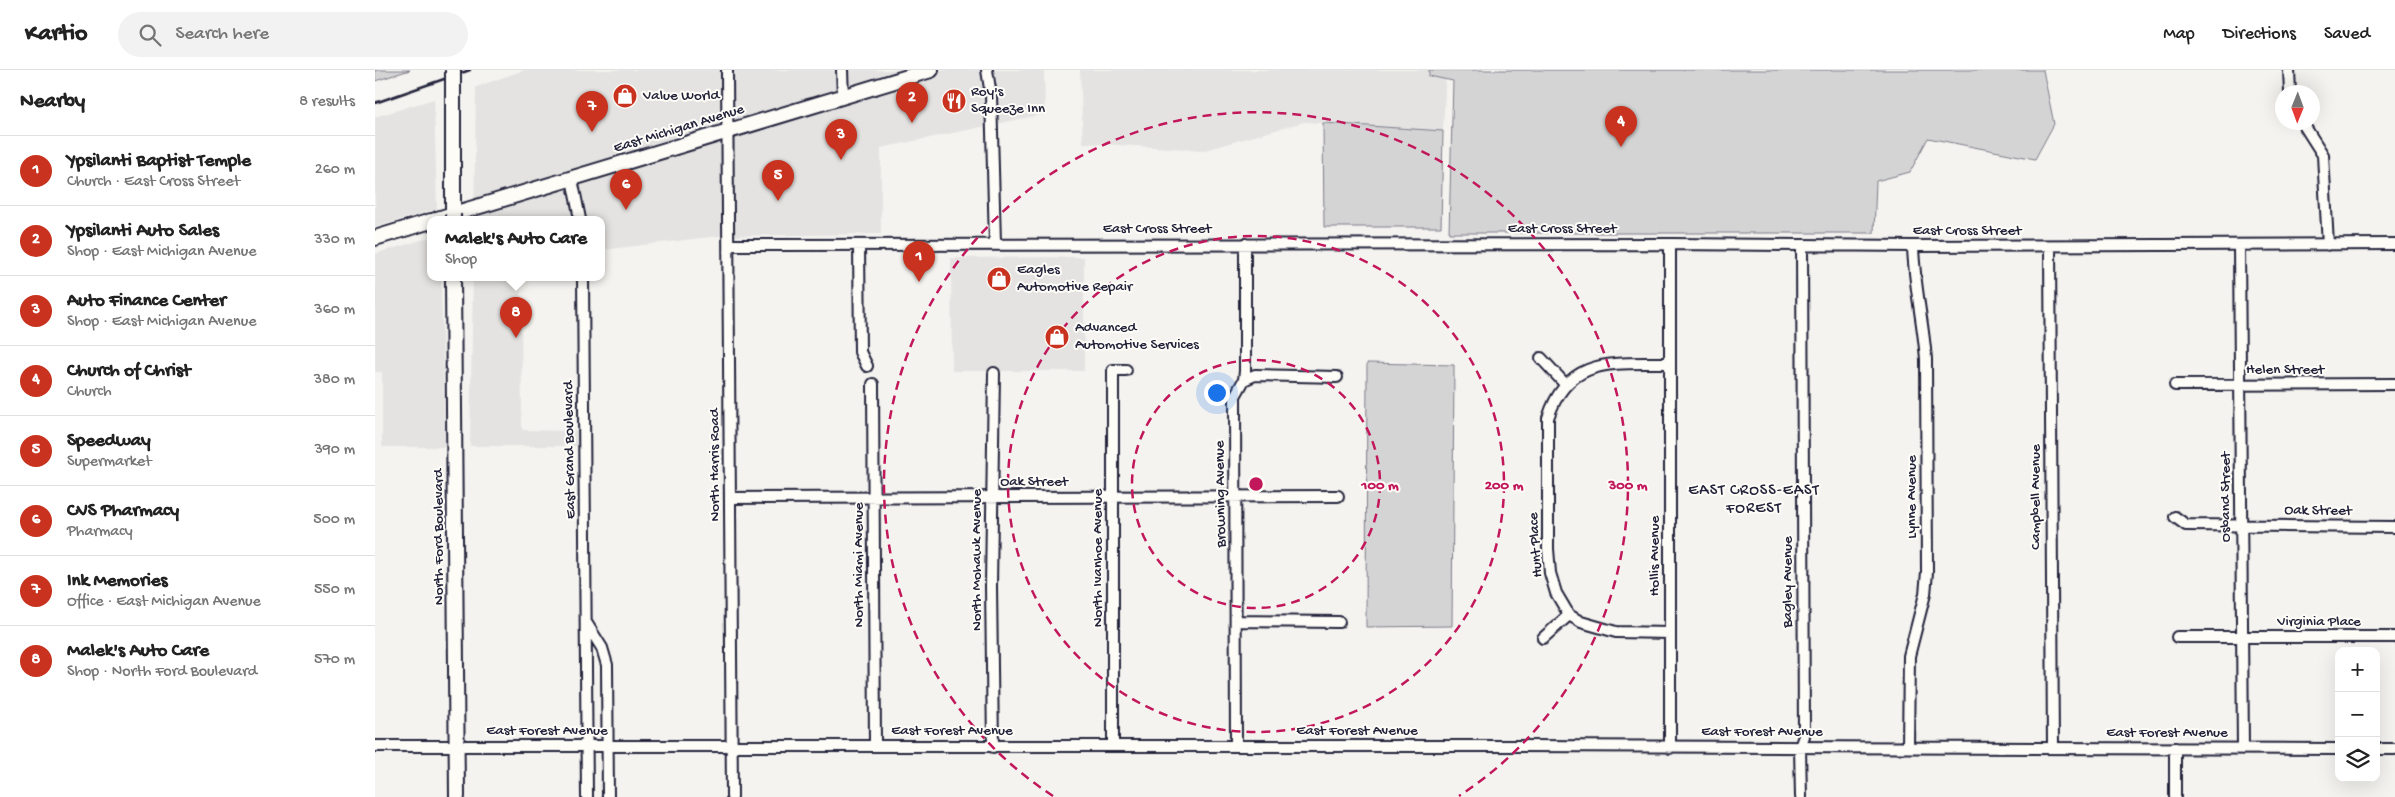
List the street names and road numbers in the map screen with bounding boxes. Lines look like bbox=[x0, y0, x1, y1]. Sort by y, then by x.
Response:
street label: East Michigan Avenue bbox=[612, 100, 747, 157]
street label: East Cross Street bbox=[1103, 220, 1213, 238]
street label: East Cross Street bbox=[1508, 220, 1618, 238]
street label: East Cross Street bbox=[1913, 222, 2023, 240]
street label: Helen Street bbox=[2246, 361, 2326, 379]
street label: East Grand Boulevard bbox=[560, 380, 580, 519]
street label: North Harris Road bbox=[706, 407, 724, 522]
street label: Browning Avenue bbox=[1211, 440, 1231, 549]
street label: Campbell Avenue bbox=[2027, 444, 2045, 550]
street label: Osband Street bbox=[2217, 450, 2235, 542]
street label: Lynne Avenue bbox=[1903, 455, 1921, 539]
street label: North Ford Boulevard bbox=[430, 468, 448, 605]
street label: Oak Street bbox=[1000, 473, 1070, 491]
street label: North Ivanhoe Avenue bbox=[1089, 488, 1107, 627]
street label: North Mohawk Avenue bbox=[968, 489, 986, 631]
street label: Oak Street bbox=[2284, 501, 2354, 521]
street label: North Miami Avenue bbox=[850, 502, 868, 628]
street label: Hunt Place bbox=[1525, 512, 1547, 578]
street label: Hollis Avenue bbox=[1646, 516, 1664, 596]
street label: Bagley Avenue bbox=[1779, 536, 1797, 629]
street label: Virginia Place bbox=[2276, 613, 2361, 631]
street label: East Forest Avenue bbox=[486, 722, 608, 740]
street label: East Forest Avenue bbox=[891, 722, 1013, 740]
street label: East Forest Avenue bbox=[1296, 722, 1418, 740]
street label: East Forest Avenue bbox=[1701, 723, 1823, 741]
street label: East Forest Avenue bbox=[2106, 724, 2228, 742]

